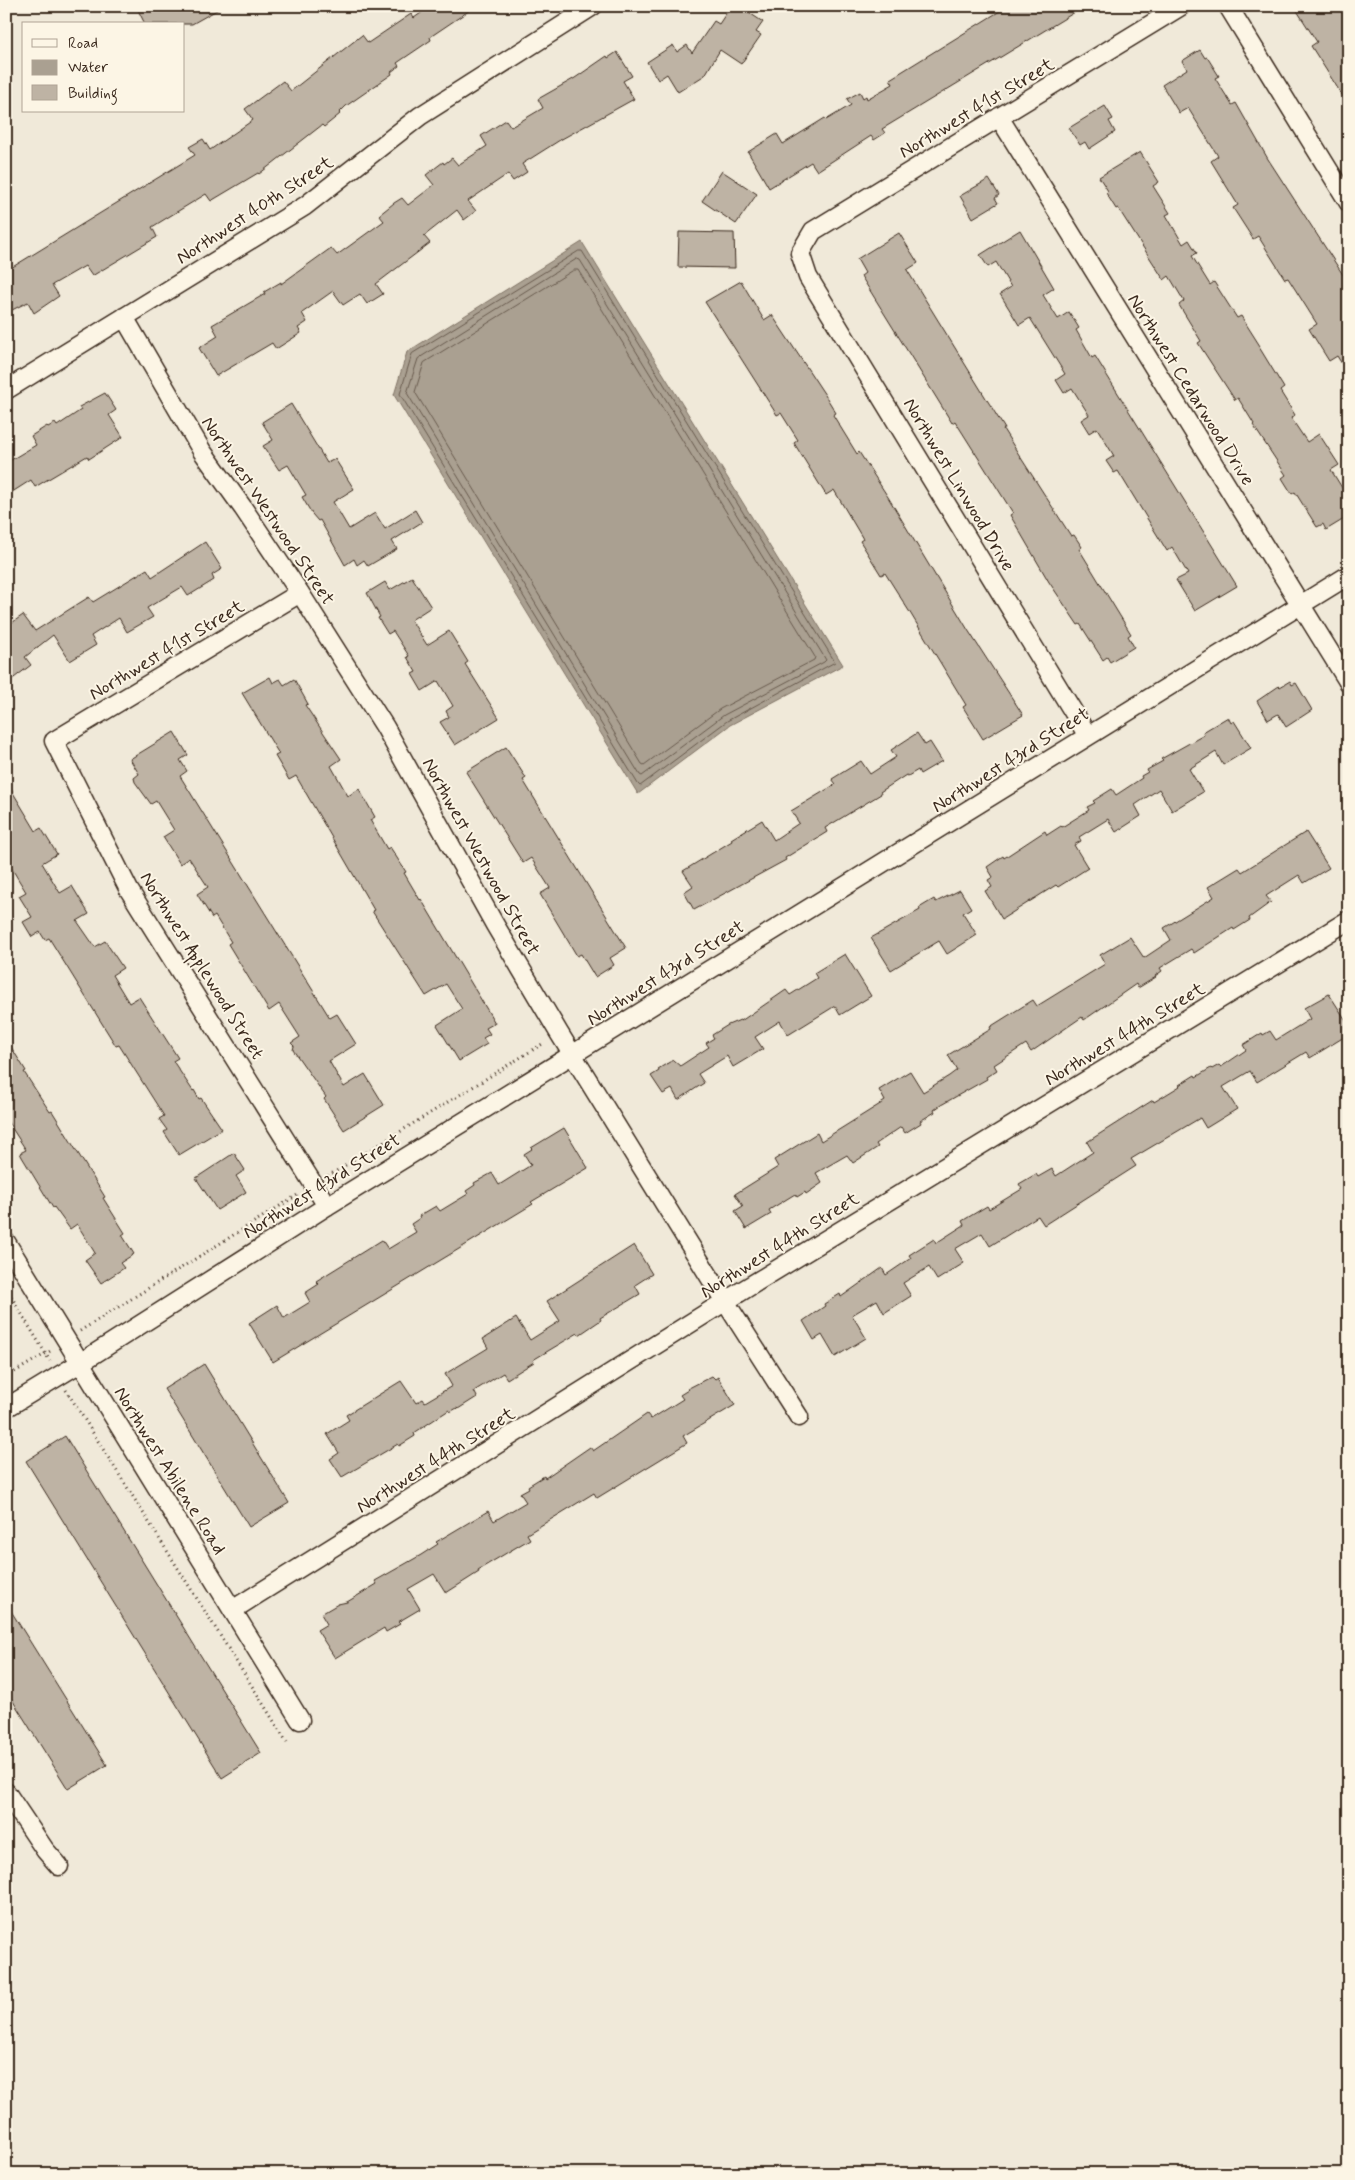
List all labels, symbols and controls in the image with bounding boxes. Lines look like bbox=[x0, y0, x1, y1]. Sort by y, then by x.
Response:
legend bbox=[22, 22, 185, 112]
text: Road bbox=[68, 34, 98, 54]
street label: Northwest 41st Street bbox=[895, 52, 1059, 165]
text: Water bbox=[68, 58, 108, 78]
text: Building bbox=[68, 84, 118, 105]
street label: Northwest 40th Street bbox=[172, 150, 338, 270]
street label: Northwest Cedarwood Drive bbox=[1121, 289, 1260, 490]
street label: Northwest Linwood Drive bbox=[897, 394, 1020, 576]
street label: Northwest Westwood Street bbox=[195, 412, 340, 610]
street label: Northwest 41st Street bbox=[85, 594, 249, 707]
street label: Northwest 43rd Street bbox=[927, 702, 1094, 819]
street label: Northwest Westwood Street bbox=[416, 753, 546, 960]
street label: Northwest Applewood Street bbox=[132, 867, 270, 1065]
street label: Northwest 43rd Street bbox=[582, 915, 749, 1032]
street label: Northwest 44th Street bbox=[1040, 976, 1210, 1092]
street label: Northwest 43rd Street bbox=[238, 1128, 405, 1245]
street label: Northwest 44th Street bbox=[696, 1186, 864, 1304]
street label: Northwest Abilene Road bbox=[108, 1382, 232, 1560]
street label: Northwest 44th Street bbox=[352, 1401, 520, 1519]

